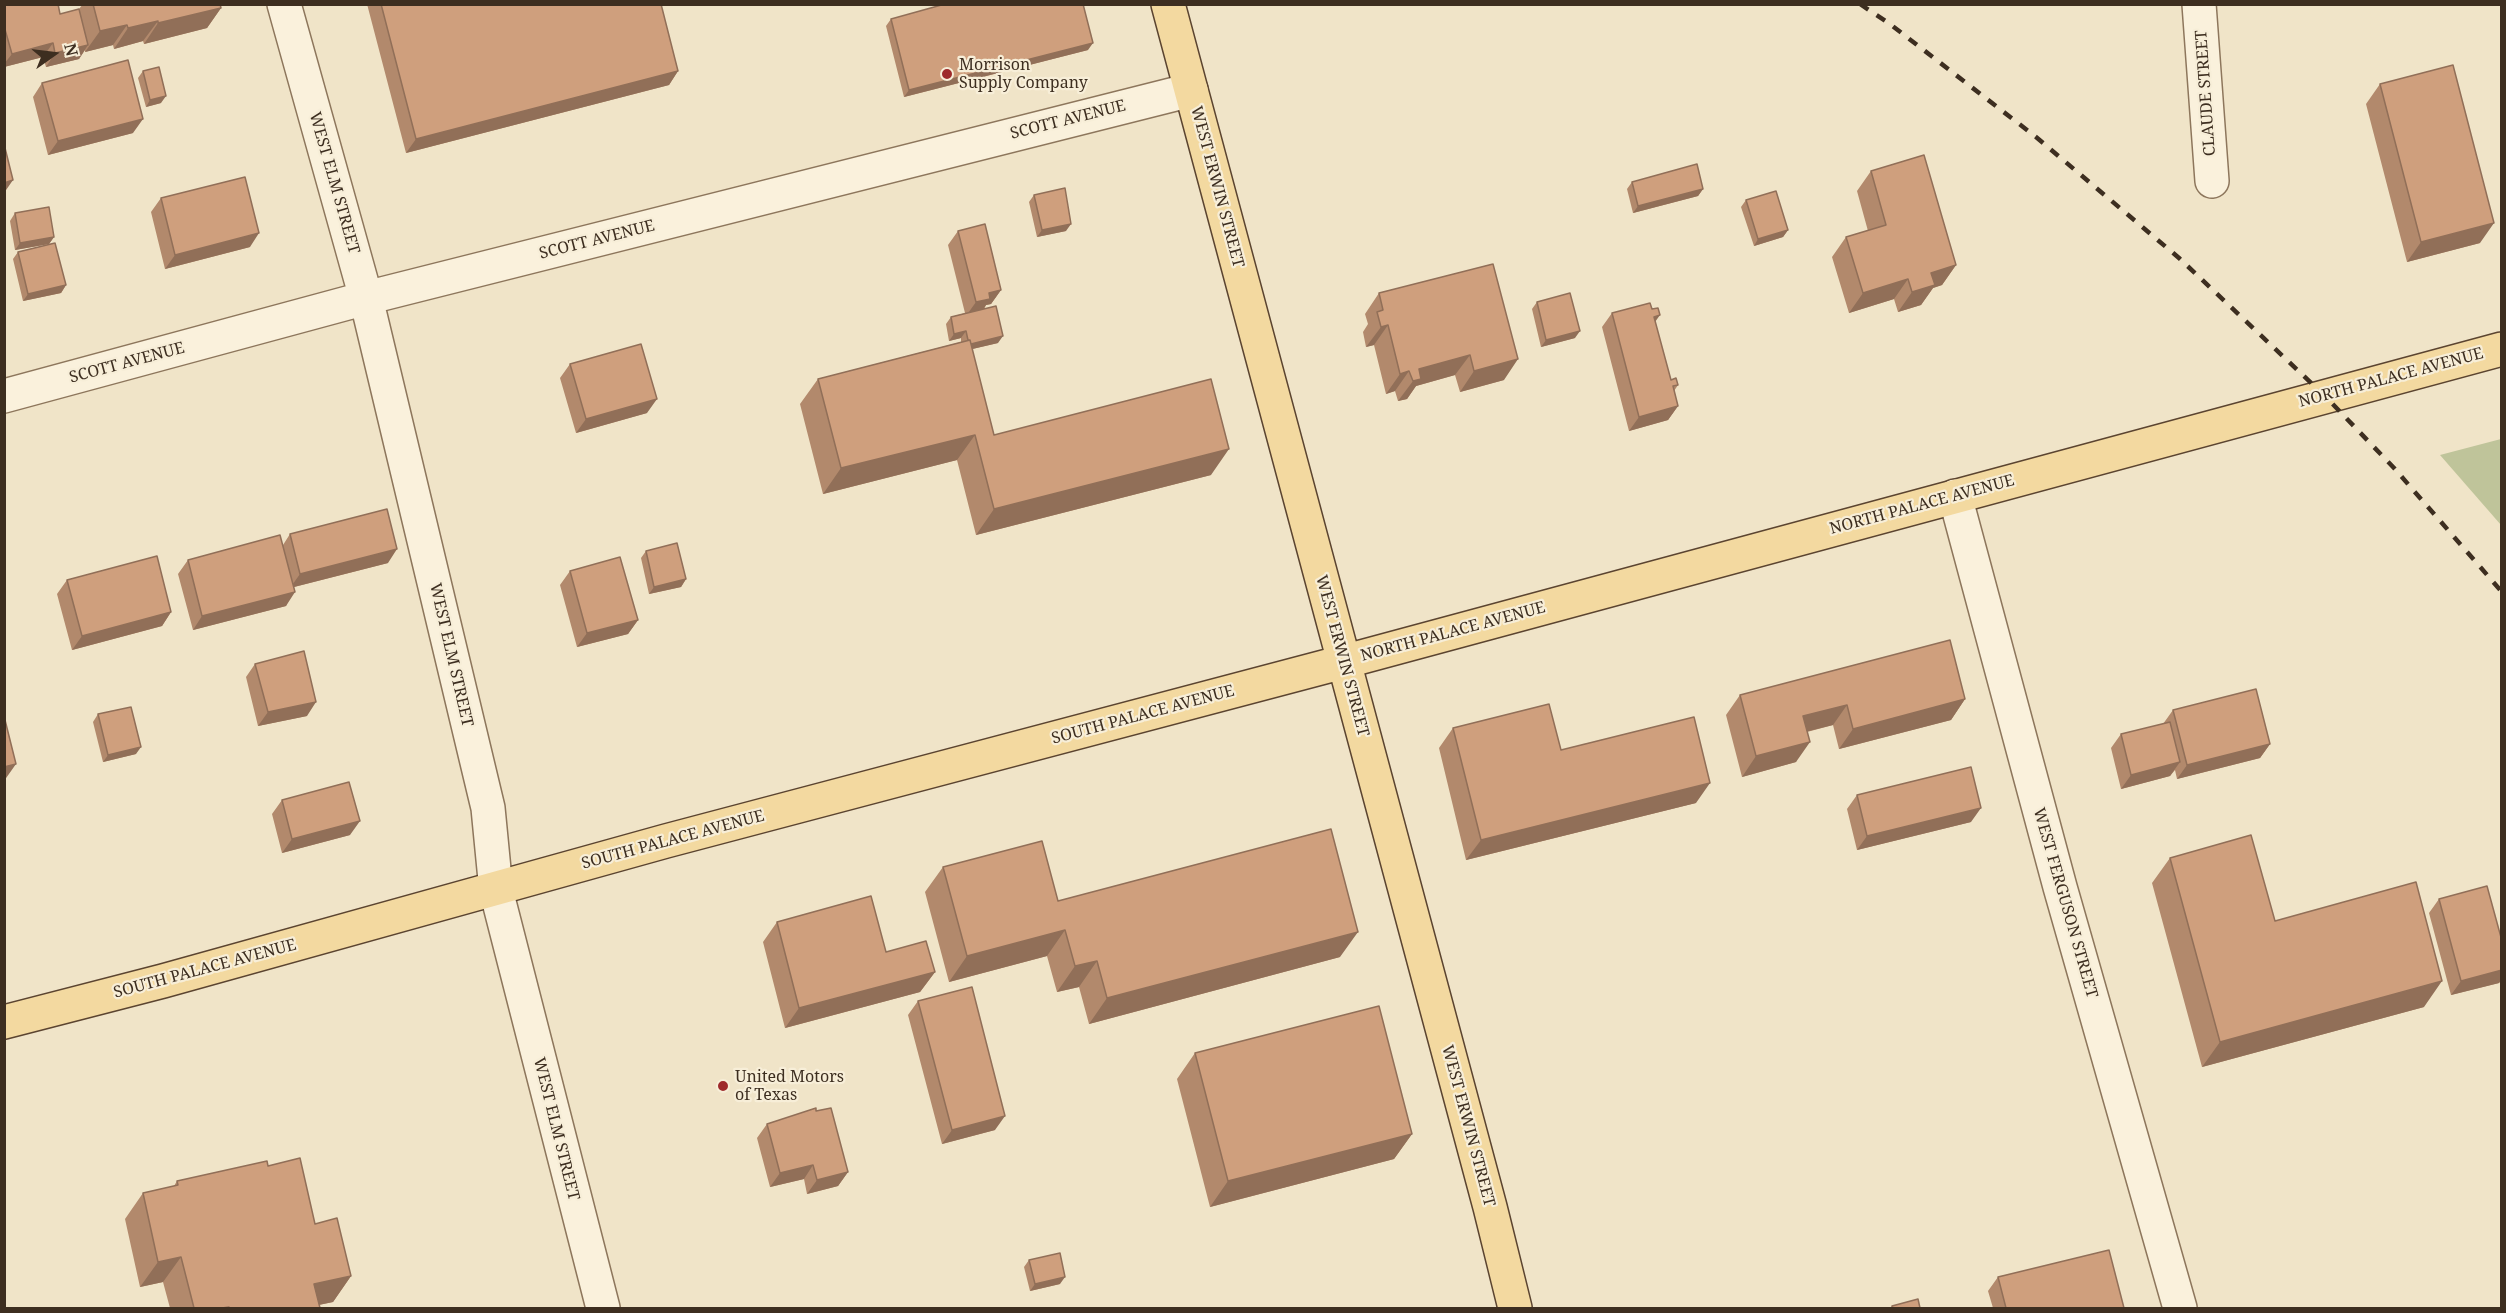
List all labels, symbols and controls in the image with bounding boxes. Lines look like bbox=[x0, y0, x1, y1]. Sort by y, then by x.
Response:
north arrow bbox=[24, 24, 84, 84]
street label: CLAUDE STREET bbox=[2192, 29, 2220, 157]
text: N bbox=[59, 41, 84, 58]
place label: Morrison Supply Company bbox=[959, 55, 1088, 93]
marker: Morrison Supply Company bbox=[940, 67, 954, 81]
street label: SCOTT AVENUE bbox=[1008, 96, 1128, 144]
street label: WEST ERWIN STREET bbox=[1186, 104, 1248, 270]
street label: WEST ELM STREET bbox=[305, 110, 363, 256]
street label: SCOTT AVENUE bbox=[537, 216, 657, 264]
street label: SCOTT AVENUE bbox=[67, 338, 187, 388]
street label: NORTH PALACE AVENUE bbox=[2297, 344, 2485, 412]
street label: NORTH PALACE AVENUE bbox=[1828, 471, 2016, 539]
street label: WEST ERWIN STREET bbox=[1311, 573, 1373, 739]
street label: WEST ELM STREET bbox=[425, 581, 477, 729]
street label: NORTH PALACE AVENUE bbox=[1359, 598, 1547, 666]
street label: SOUTH PALACE AVENUE bbox=[1050, 681, 1236, 749]
street label: SOUTH PALACE AVENUE bbox=[580, 806, 766, 874]
street label: WEST FERGUSON STREET bbox=[2029, 806, 2101, 1000]
street label: SOUTH PALACE AVENUE bbox=[112, 935, 298, 1003]
street label: WEST ERWIN STREET bbox=[1437, 1043, 1499, 1209]
street label: WEST ELM STREET bbox=[529, 1056, 583, 1202]
place label: United Motors of Texas bbox=[735, 1067, 844, 1105]
marker: United Motors of Texas bbox=[716, 1079, 730, 1093]

